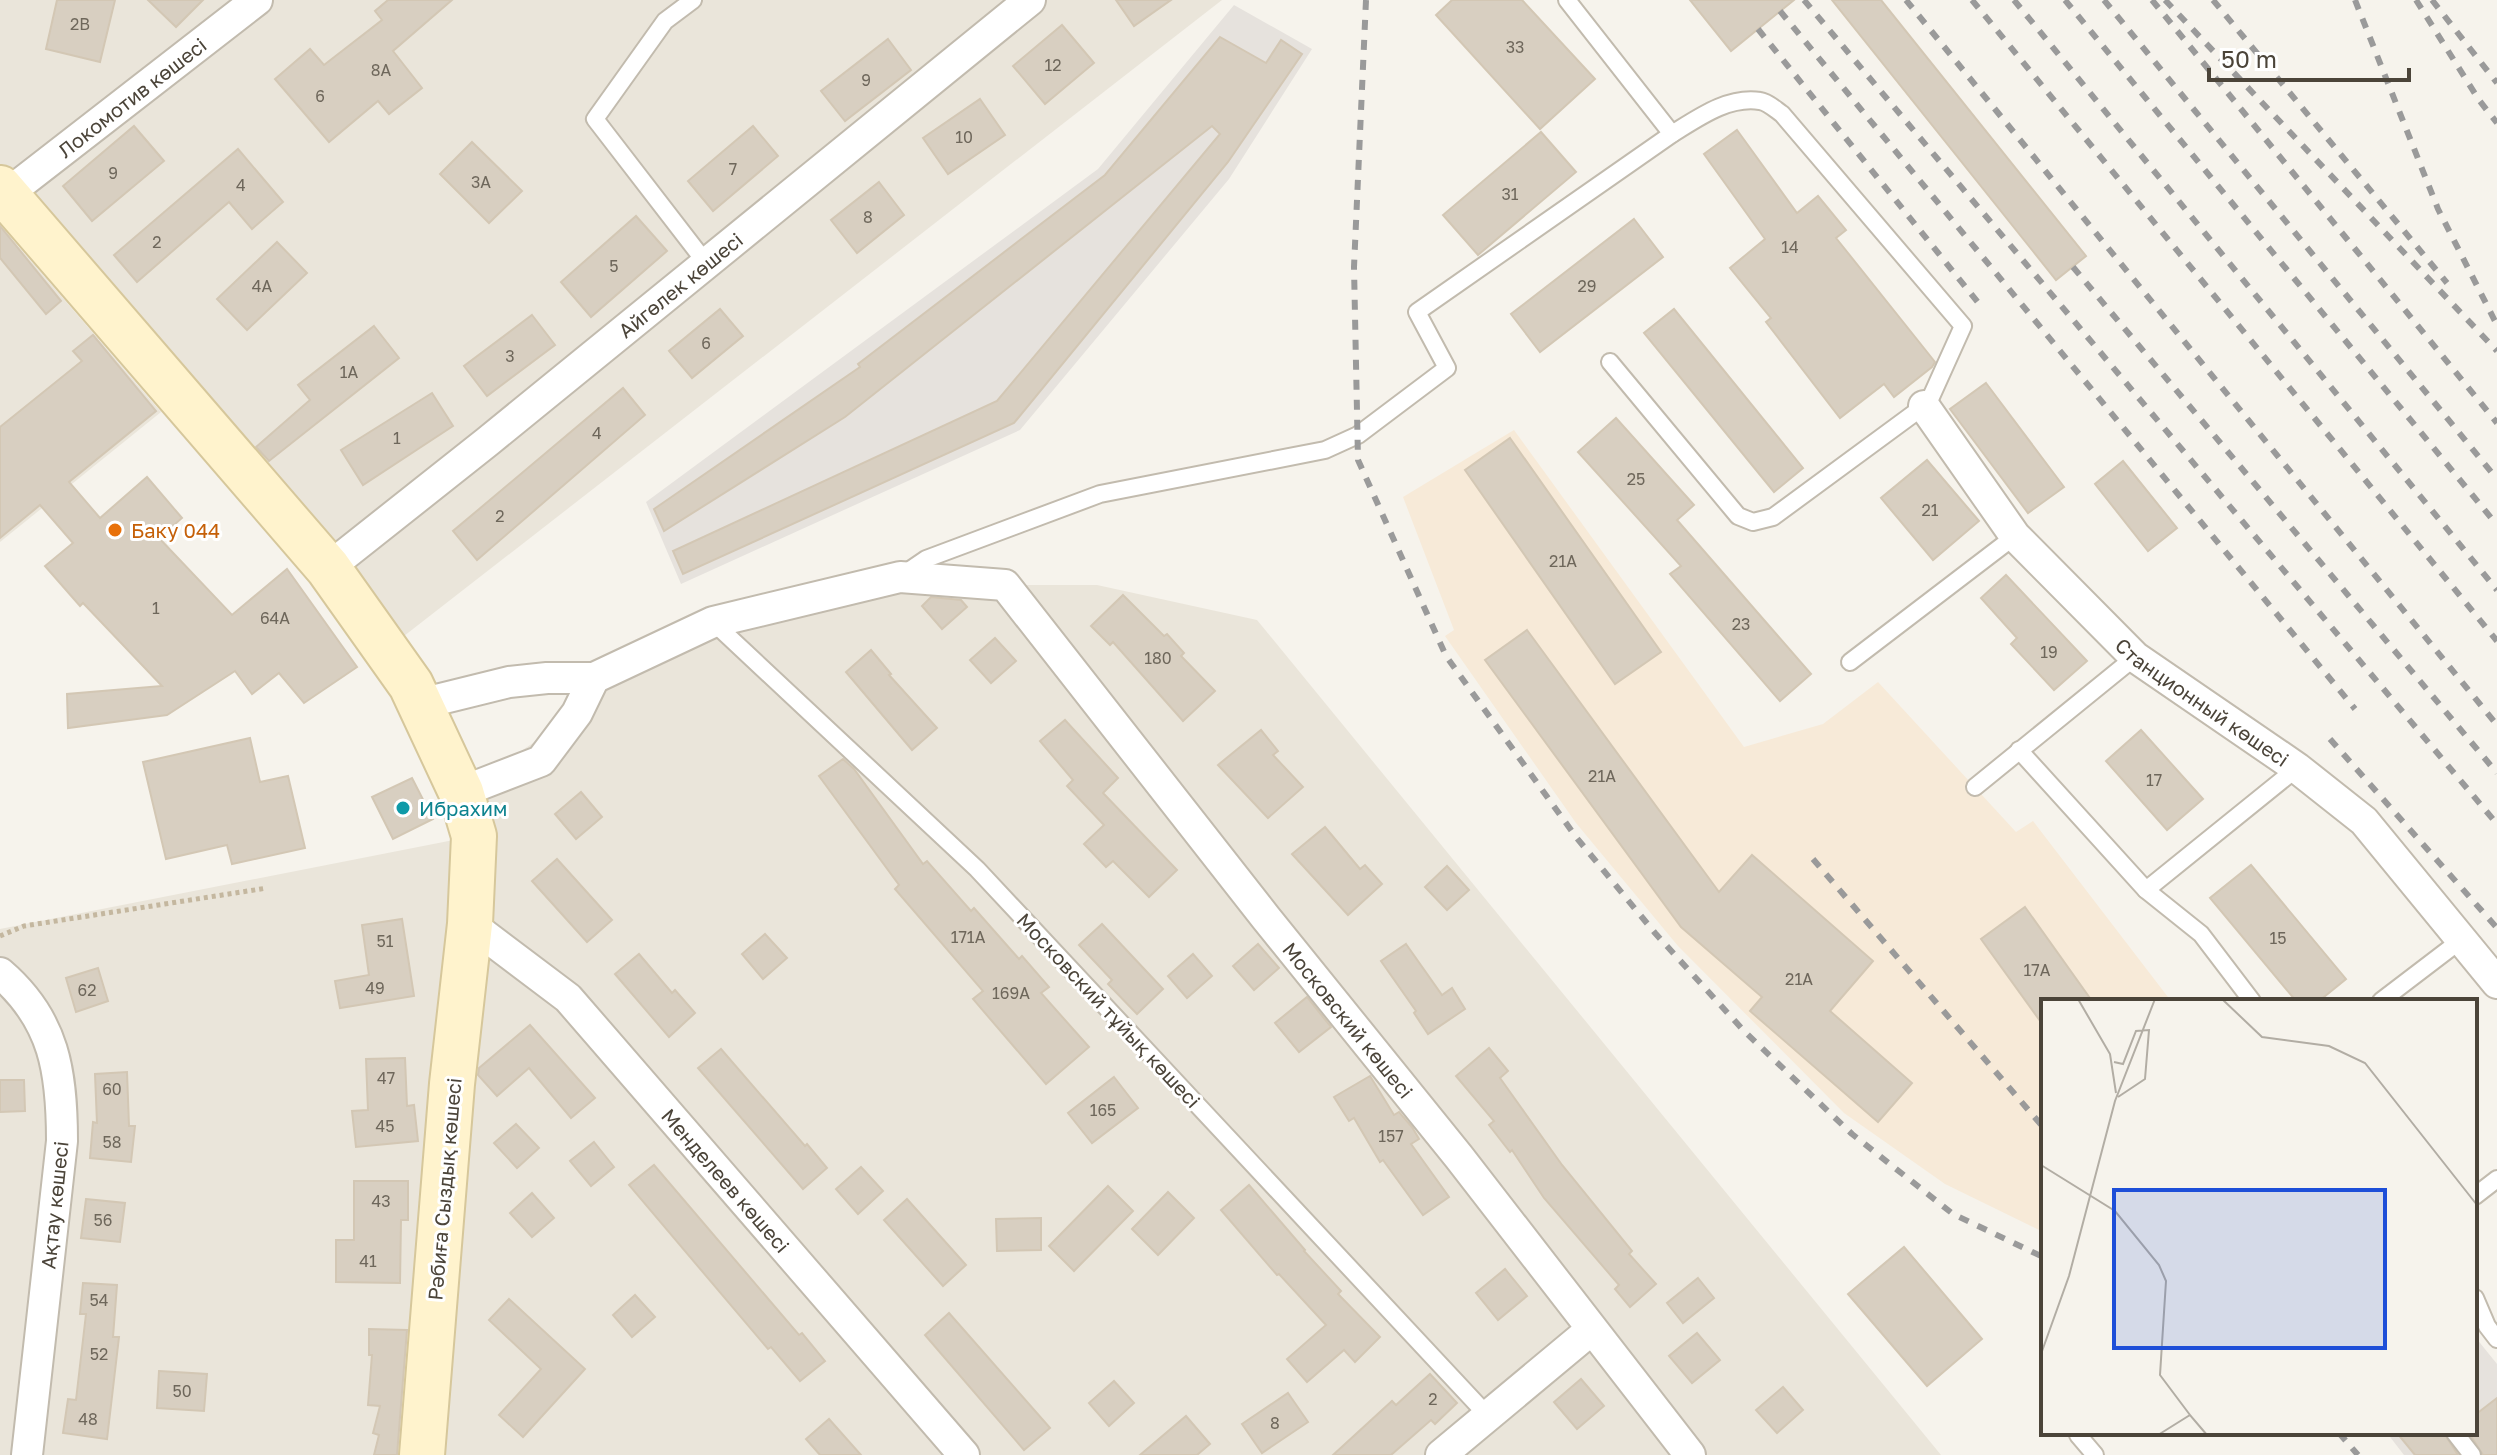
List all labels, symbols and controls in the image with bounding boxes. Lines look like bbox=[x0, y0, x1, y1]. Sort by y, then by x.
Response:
house number: 2В bbox=[70, 14, 90, 34]
street label: Локомотив көшесі bbox=[53, 32, 211, 162]
scale bar bbox=[2209, 32, 2409, 82]
house number: 33 bbox=[1506, 37, 1524, 57]
text: 50 m bbox=[2221, 44, 2277, 73]
house number: 12 bbox=[1044, 55, 1062, 75]
house number: 8А bbox=[371, 60, 392, 80]
house number: 9 bbox=[861, 70, 871, 90]
house number: 6 bbox=[315, 86, 325, 106]
house number: 10 bbox=[955, 127, 973, 147]
house number: 7 bbox=[729, 159, 737, 179]
house number: 9 bbox=[108, 163, 118, 183]
house number: 3А bbox=[471, 172, 491, 192]
house number: 4 bbox=[236, 175, 246, 195]
house number: 31 bbox=[1501, 184, 1519, 204]
house number: 8 bbox=[863, 207, 873, 227]
street label: Айгөлек көшесі bbox=[613, 227, 747, 342]
house number: 2 bbox=[152, 232, 162, 252]
house number: 14 bbox=[1781, 237, 1799, 257]
house number: 5 bbox=[609, 256, 619, 276]
house number: 4А bbox=[252, 276, 273, 296]
house number: 29 bbox=[1578, 276, 1596, 296]
house number: 6 bbox=[701, 333, 711, 353]
house number: 3 bbox=[505, 346, 515, 366]
house number: 1А bbox=[340, 362, 359, 382]
house number: 4 bbox=[592, 423, 602, 443]
house number: 1 bbox=[393, 428, 401, 448]
house number: 25 bbox=[1627, 469, 1645, 489]
house number: 21 bbox=[1921, 500, 1939, 520]
house number: 2 bbox=[495, 506, 505, 526]
place label: Баку 044 bbox=[131, 518, 220, 542]
marker: Баку 044 bbox=[106, 521, 124, 539]
house number: 21А bbox=[1549, 551, 1577, 571]
house number: 1 bbox=[152, 598, 160, 618]
house number: 64А bbox=[260, 608, 290, 628]
house number: 23 bbox=[1732, 614, 1750, 634]
street label: Станционный көшесі bbox=[2111, 633, 2294, 771]
house number: 19 bbox=[2040, 642, 2058, 662]
house number: 180 bbox=[1144, 648, 1172, 668]
house number: 21А bbox=[1588, 766, 1616, 786]
house number: 17 bbox=[2146, 770, 2162, 790]
place label: Ибрахим bbox=[419, 796, 507, 820]
marker: Ибрахим bbox=[394, 799, 412, 817]
street label: Московский тұйық көшесі bbox=[1012, 908, 1206, 1113]
house number: 171А bbox=[951, 927, 986, 947]
house number: 15 bbox=[2269, 928, 2287, 948]
house number: 51 bbox=[376, 931, 394, 951]
street label: Московский көшесі bbox=[1278, 937, 1418, 1103]
house number: 17А bbox=[2024, 960, 2051, 980]
house number: 21А bbox=[1785, 969, 1813, 989]
house number: 49 bbox=[365, 978, 385, 998]
house number: 62 bbox=[78, 980, 96, 1000]
house number: 169А bbox=[992, 983, 1030, 1003]
inset map bbox=[2041, 999, 2477, 1435]
house number: 47 bbox=[377, 1068, 395, 1088]
street label: Рәбиға Сыздық көшесі bbox=[422, 1077, 466, 1301]
house number: 60 bbox=[102, 1079, 122, 1099]
house number: 165 bbox=[1090, 1100, 1116, 1120]
street label: Менделеев көшесі bbox=[657, 1103, 795, 1257]
house number: 45 bbox=[375, 1116, 395, 1136]
house number: 157 bbox=[1378, 1126, 1404, 1146]
house number: 58 bbox=[102, 1132, 122, 1152]
street label: Ақтау көшесі bbox=[35, 1140, 73, 1270]
house number: 43 bbox=[371, 1191, 391, 1211]
house number: 56 bbox=[94, 1210, 112, 1230]
house number: 41 bbox=[359, 1251, 377, 1271]
house number: 54 bbox=[89, 1290, 109, 1310]
house number: 52 bbox=[90, 1344, 108, 1364]
house number: 50 bbox=[172, 1381, 192, 1401]
house number: 2 bbox=[1428, 1389, 1438, 1409]
house number: 48 bbox=[78, 1409, 98, 1429]
house number: 8 bbox=[1270, 1413, 1280, 1433]

